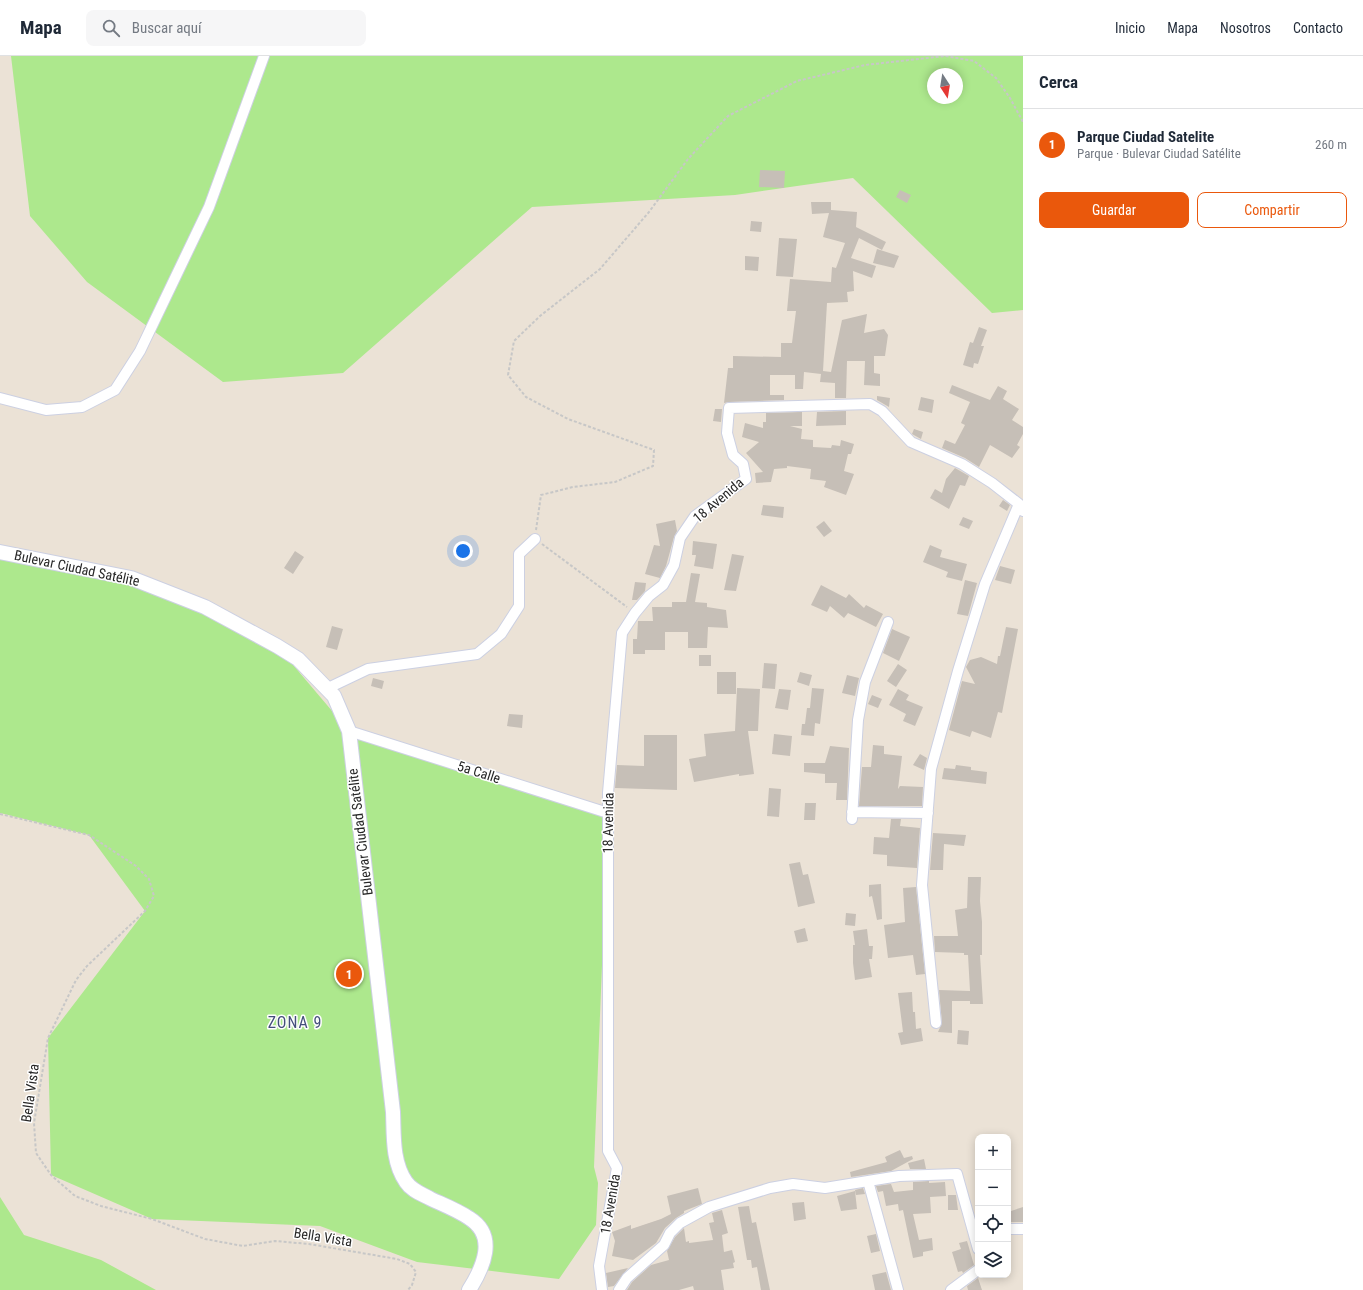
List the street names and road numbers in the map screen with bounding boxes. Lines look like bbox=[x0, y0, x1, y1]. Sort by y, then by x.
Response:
street label: 18 Avenida bbox=[690, 474, 746, 526]
street label: Bulevar Ciudad Satélite bbox=[13, 547, 142, 589]
street label: 5a Calle bbox=[455, 758, 503, 787]
street label: Bulevar Ciudad Satélite bbox=[344, 767, 376, 896]
street label: 18 Avenida bbox=[599, 792, 617, 854]
street label: Bella Vista bbox=[18, 1063, 42, 1123]
street label: 18 Avenida bbox=[597, 1173, 623, 1235]
street label: Bella Vista bbox=[293, 1224, 353, 1250]

